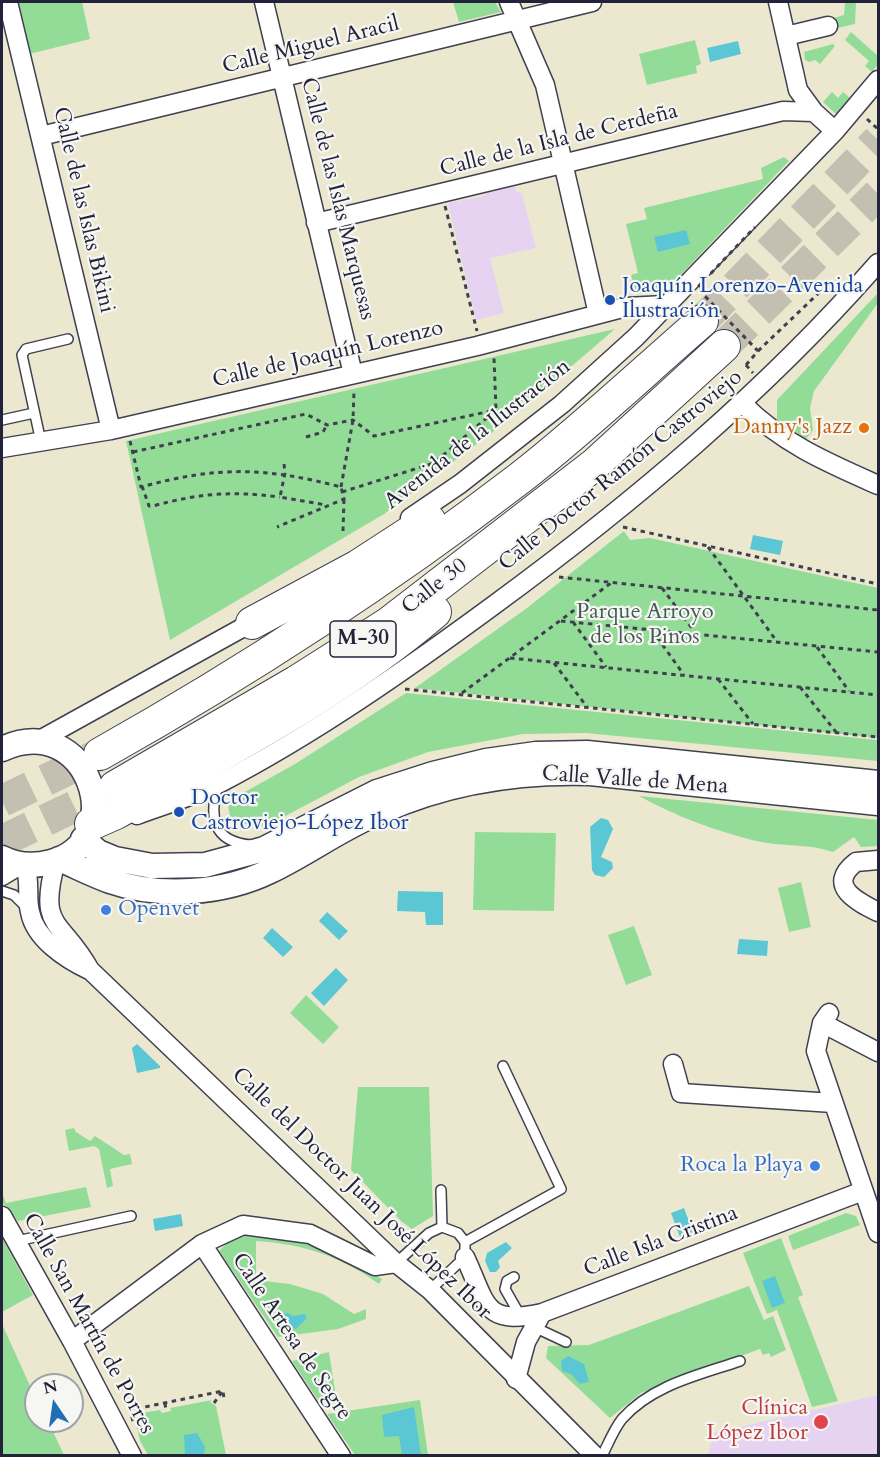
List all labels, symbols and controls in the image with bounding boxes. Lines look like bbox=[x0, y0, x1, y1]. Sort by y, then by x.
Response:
street label: Calle Miguel Aracil bbox=[220, 11, 402, 81]
street label: Calle de las Islas Marquesas bbox=[294, 75, 380, 323]
street label: Calle de la Isla de Cerdeña bbox=[437, 99, 681, 183]
street label: Calle de las Islas Bikini bbox=[46, 105, 120, 315]
place label: Joaquín Lorenzo-Avenida Ilustración bbox=[622, 274, 863, 326]
marker: Joaquín Lorenzo-Avenida Ilustración bbox=[603, 293, 617, 307]
street label: Calle de Joaquín Lorenzo bbox=[210, 316, 446, 394]
street label: Avenida de la Ilustración bbox=[380, 354, 576, 516]
street label: Calle Doctor Ramón Castroviejo bbox=[494, 365, 748, 577]
place label: Danny's Jazz bbox=[733, 415, 852, 441]
marker: Danny's Jazz bbox=[857, 421, 871, 435]
street label: Calle 30 bbox=[397, 553, 473, 621]
park label: Parque Arroyo de los Pinos bbox=[576, 600, 714, 652]
road number: M-30 bbox=[330, 621, 396, 657]
street label: Calle Valle de Mena bbox=[541, 761, 729, 801]
place label: Doctor Castroviejo-López Ibor bbox=[191, 786, 409, 837]
marker: Doctor Castroviejo-López Ibor bbox=[172, 805, 186, 819]
place label: Openvet bbox=[118, 897, 199, 923]
marker: Openvet bbox=[99, 903, 113, 917]
street label: Calle del Doctor Juan José López Ibor bbox=[226, 1063, 496, 1325]
place label: Roca la Playa bbox=[680, 1153, 803, 1179]
marker: Roca la Playa bbox=[808, 1159, 822, 1173]
street label: Calle Isla Cristina bbox=[580, 1200, 742, 1284]
street label: Calle San Martín de Porres bbox=[16, 1209, 160, 1439]
street label: Calle Artesa de Segre bbox=[225, 1248, 357, 1426]
north arrow bbox=[24, 1373, 84, 1433]
text: N bbox=[41, 1375, 60, 1400]
place label: Clínica López Ibor bbox=[706, 1396, 808, 1448]
marker: Clínica López Ibor bbox=[812, 1413, 830, 1431]

